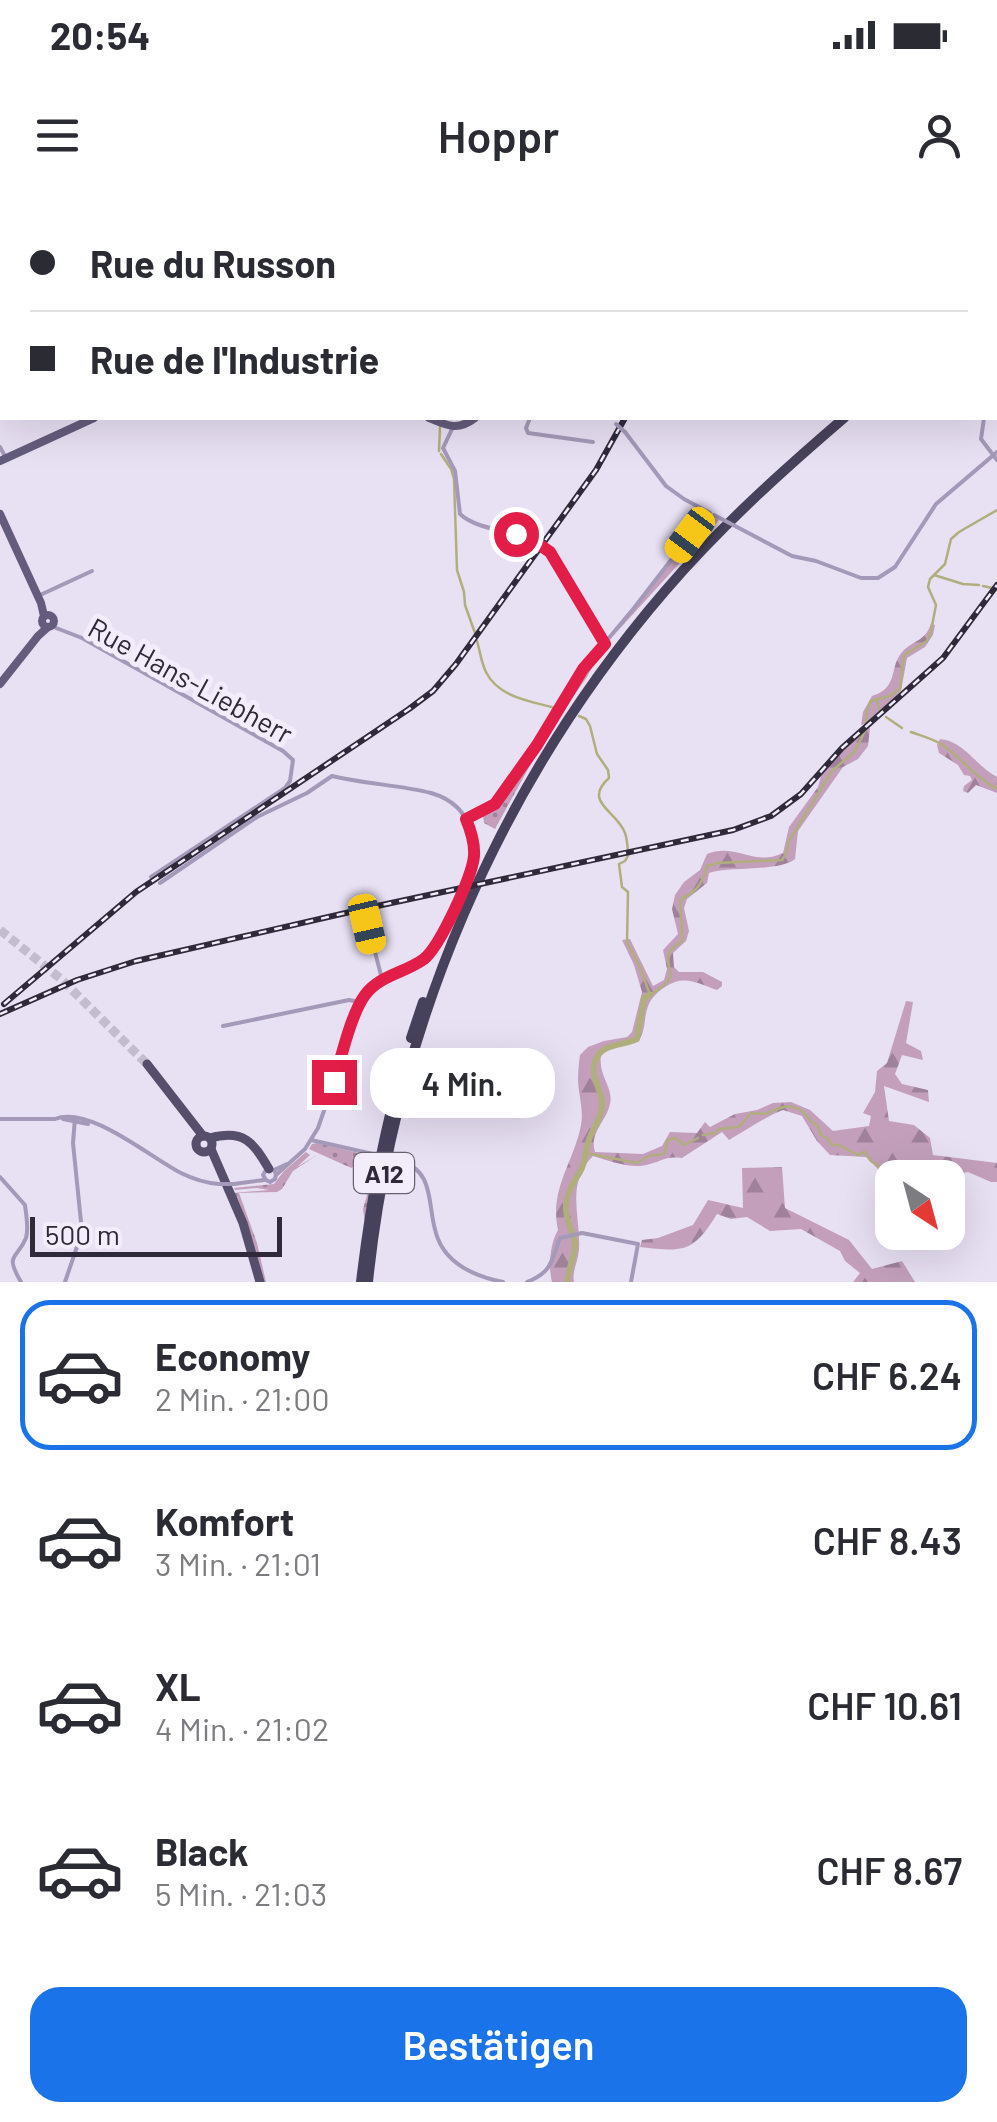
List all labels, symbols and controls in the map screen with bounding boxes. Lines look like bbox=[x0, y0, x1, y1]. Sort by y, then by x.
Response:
text: 20:54 bbox=[50, 12, 150, 58]
icon: menu bbox=[30, 108, 85, 163]
text: Hoppr bbox=[438, 108, 559, 162]
icon: person bbox=[912, 108, 967, 163]
text: Rue du Russon bbox=[90, 240, 336, 286]
text: Rue de l'Industrie bbox=[90, 336, 379, 382]
car bbox=[660, 502, 720, 568]
route start bbox=[494, 512, 539, 557]
street label: Rue Hans-Liebherr bbox=[83, 610, 299, 750]
car bbox=[346, 891, 388, 957]
callout: 4 Min. bbox=[369, 1047, 554, 1117]
route end bbox=[312, 1060, 357, 1105]
text: 4 Min. bbox=[422, 1064, 503, 1102]
road number: A12 bbox=[354, 1153, 414, 1193]
north arrow bbox=[875, 1160, 965, 1250]
map controls bbox=[875, 1160, 965, 1250]
scale bar bbox=[30, 1212, 282, 1256]
text: 500 m bbox=[45, 1217, 120, 1251]
icon: car bbox=[35, 1330, 125, 1420]
text: Economy bbox=[155, 1333, 310, 1379]
text: CHF 6.24 bbox=[812, 1352, 962, 1398]
text: 2 Min. · 21:00 bbox=[155, 1379, 330, 1417]
icon: car bbox=[35, 1495, 125, 1585]
text: Komfort bbox=[155, 1498, 294, 1544]
text: CHF 8.43 bbox=[813, 1517, 962, 1563]
text: 3 Min. · 21:01 bbox=[155, 1544, 321, 1582]
icon: car bbox=[35, 1660, 125, 1750]
text: XL bbox=[155, 1663, 201, 1709]
text: CHF 10.61 bbox=[807, 1682, 962, 1728]
text: 4 Min. · 21:02 bbox=[155, 1709, 329, 1747]
icon: car bbox=[35, 1825, 125, 1915]
text: Black bbox=[155, 1828, 249, 1874]
text: CHF 8.67 bbox=[816, 1847, 962, 1893]
text: 5 Min. · 21:03 bbox=[155, 1874, 327, 1912]
button: Bestätigen bbox=[30, 1987, 967, 2102]

